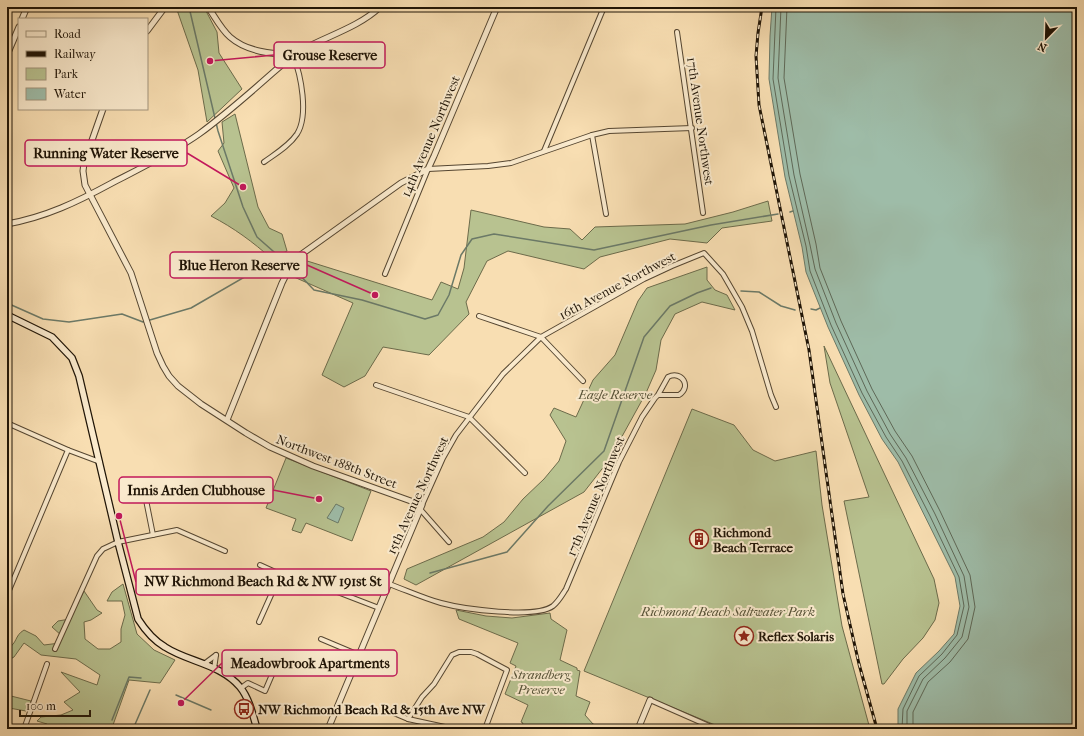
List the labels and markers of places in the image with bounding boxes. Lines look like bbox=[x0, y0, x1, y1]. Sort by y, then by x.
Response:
callout: Grouse Reserve bbox=[274, 42, 385, 68]
callout: Running Water Reserve bbox=[25, 140, 187, 166]
callout: Blue Heron Reserve bbox=[170, 252, 307, 278]
callout: Innis Arden Clubhouse bbox=[119, 477, 273, 503]
place label: Richmond Beach Terrace bbox=[713, 525, 794, 555]
building icon: Richmond Beach Terrace bbox=[688, 528, 710, 550]
callout: NW Richmond Beach Rd & NW 191st St bbox=[136, 569, 389, 595]
place icon: Reflex Solaris bbox=[733, 625, 755, 647]
place label: Reflex Solaris bbox=[758, 629, 834, 644]
callout: Meadowbrook Apartments bbox=[222, 650, 397, 676]
bus stop icon: NW Richmond Beach Rd & 15th Ave NW bbox=[233, 698, 255, 720]
place label: NW Richmond Beach Rd & 15th Ave NW bbox=[258, 702, 486, 717]

